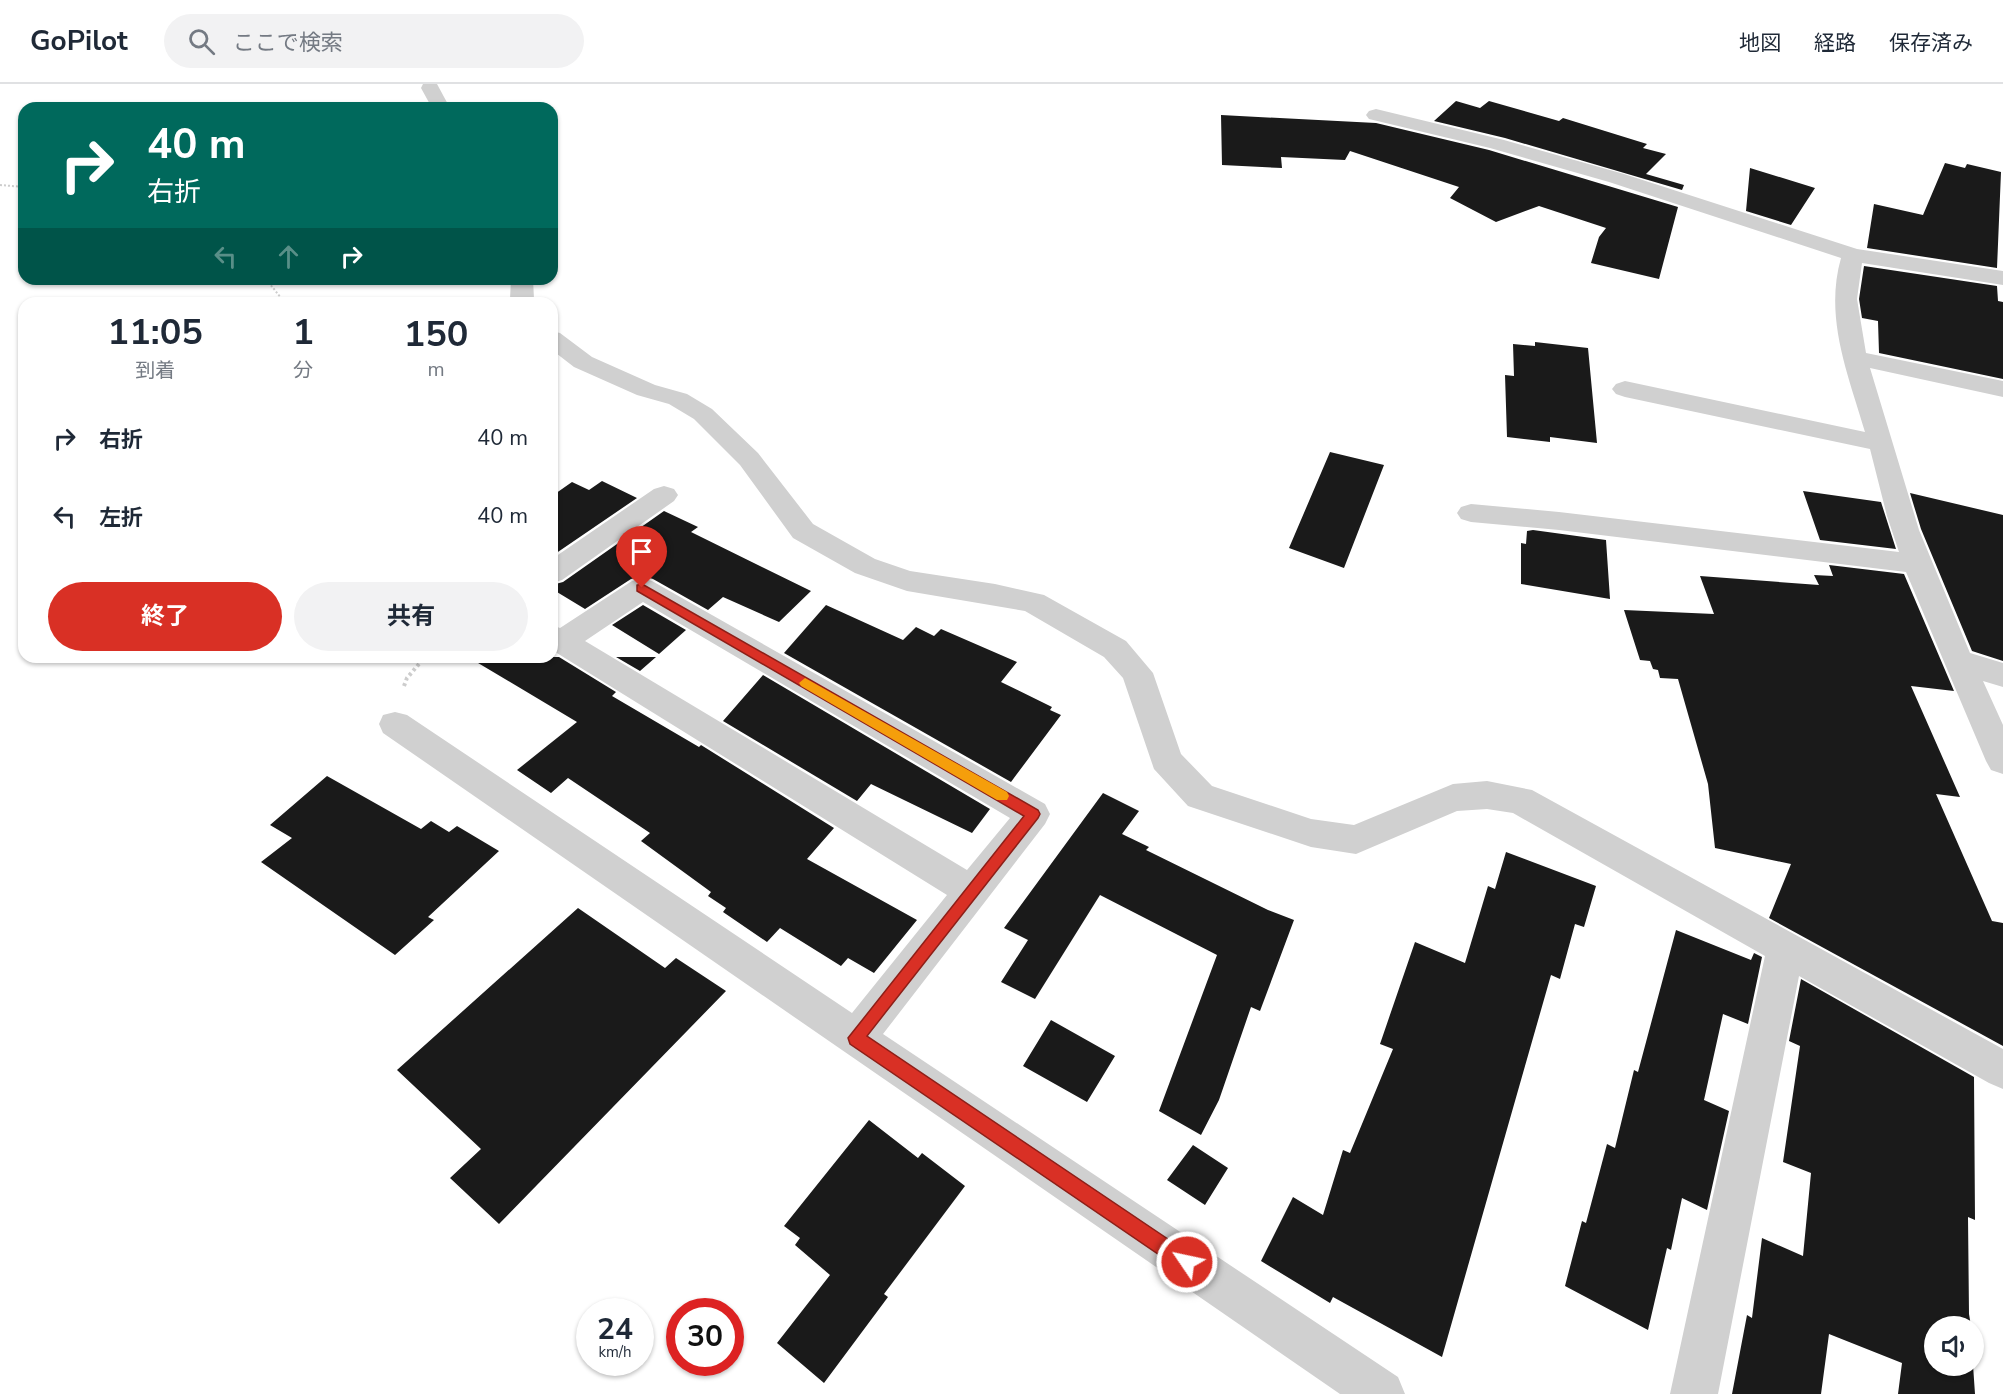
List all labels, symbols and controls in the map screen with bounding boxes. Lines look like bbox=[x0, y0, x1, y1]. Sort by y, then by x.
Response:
search box bbox=[164, 14, 584, 68]
text: GoPilot bbox=[30, 22, 128, 60]
icon: search bbox=[185, 25, 218, 58]
text: ここで検索 bbox=[233, 28, 343, 58]
text: 地図 bbox=[1739, 29, 1781, 57]
text: 経路 bbox=[1814, 29, 1856, 57]
text: 保存済み bbox=[1889, 29, 1973, 57]
text: 40 m bbox=[147, 116, 246, 173]
icon: right bbox=[48, 126, 126, 204]
text: 右折 bbox=[147, 174, 201, 211]
icon: left bbox=[209, 240, 242, 273]
icon: ahead bbox=[272, 240, 305, 273]
icon: right bbox=[335, 240, 368, 273]
text: 11:05 bbox=[108, 308, 203, 357]
text: 1 bbox=[292, 308, 314, 357]
text: 150 bbox=[404, 310, 468, 359]
text: m bbox=[427, 356, 445, 383]
text: 到着 bbox=[135, 357, 175, 384]
text: 分 bbox=[293, 357, 313, 384]
icon: right bbox=[48, 422, 81, 455]
text: 40 m bbox=[477, 423, 528, 453]
text: 右折 bbox=[99, 425, 143, 455]
icon: left bbox=[48, 500, 81, 533]
text: 40 m bbox=[477, 501, 528, 531]
text: 左折 bbox=[99, 503, 143, 533]
pin bbox=[616, 526, 667, 588]
icon: arrive bbox=[625, 535, 658, 568]
button: 終了 bbox=[48, 582, 282, 651]
button: 共有 bbox=[294, 582, 528, 651]
position arrow bbox=[1155, 1230, 1219, 1294]
speed limit sign: 30 bbox=[666, 1298, 744, 1376]
text: 24 bbox=[597, 1309, 633, 1350]
map controls bbox=[1924, 1316, 1984, 1376]
button: sound bbox=[1924, 1316, 1984, 1376]
text: km/h bbox=[598, 1342, 632, 1362]

